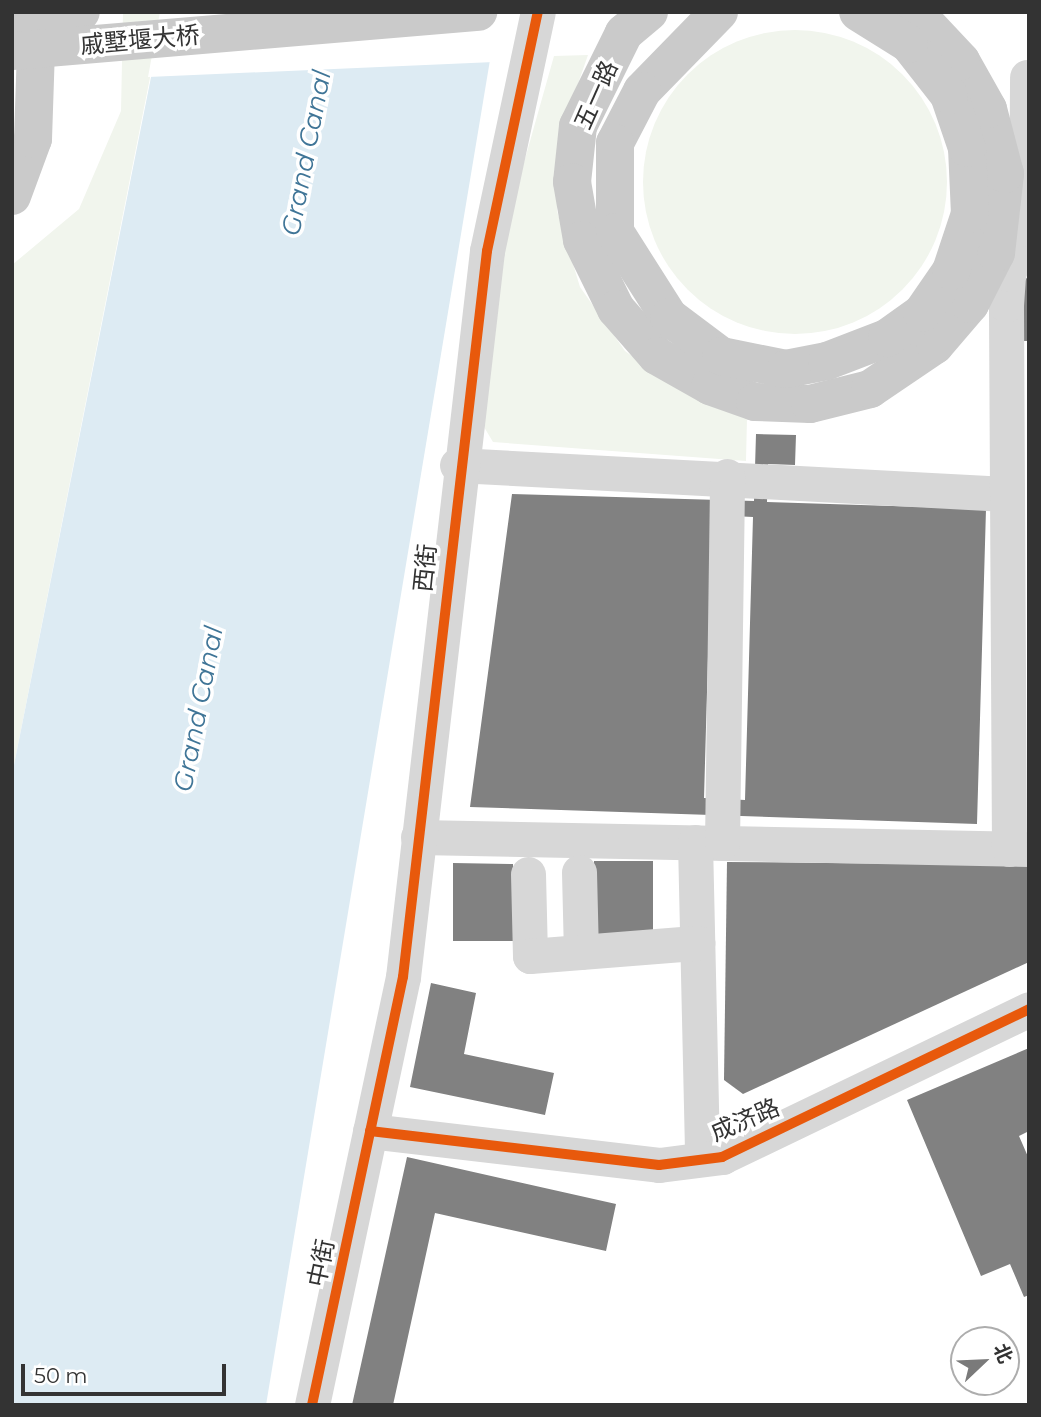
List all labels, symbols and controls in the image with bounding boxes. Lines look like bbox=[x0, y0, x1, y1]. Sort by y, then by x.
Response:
street label: 戚墅堰大桥 bbox=[79, 20, 201, 60]
street label: 五一路 bbox=[568, 56, 624, 134]
water label: Grand Canal bbox=[276, 68, 338, 238]
street label: 西街 bbox=[408, 543, 442, 593]
water label: Grand Canal bbox=[168, 624, 230, 794]
street label: 成济路 bbox=[706, 1093, 784, 1147]
street label: 中街 bbox=[302, 1237, 340, 1289]
north arrow bbox=[950, 1326, 1020, 1396]
text: 北 bbox=[989, 1340, 1017, 1367]
scale bar bbox=[24, 1350, 229, 1394]
text: 50 m bbox=[34, 1363, 88, 1388]

